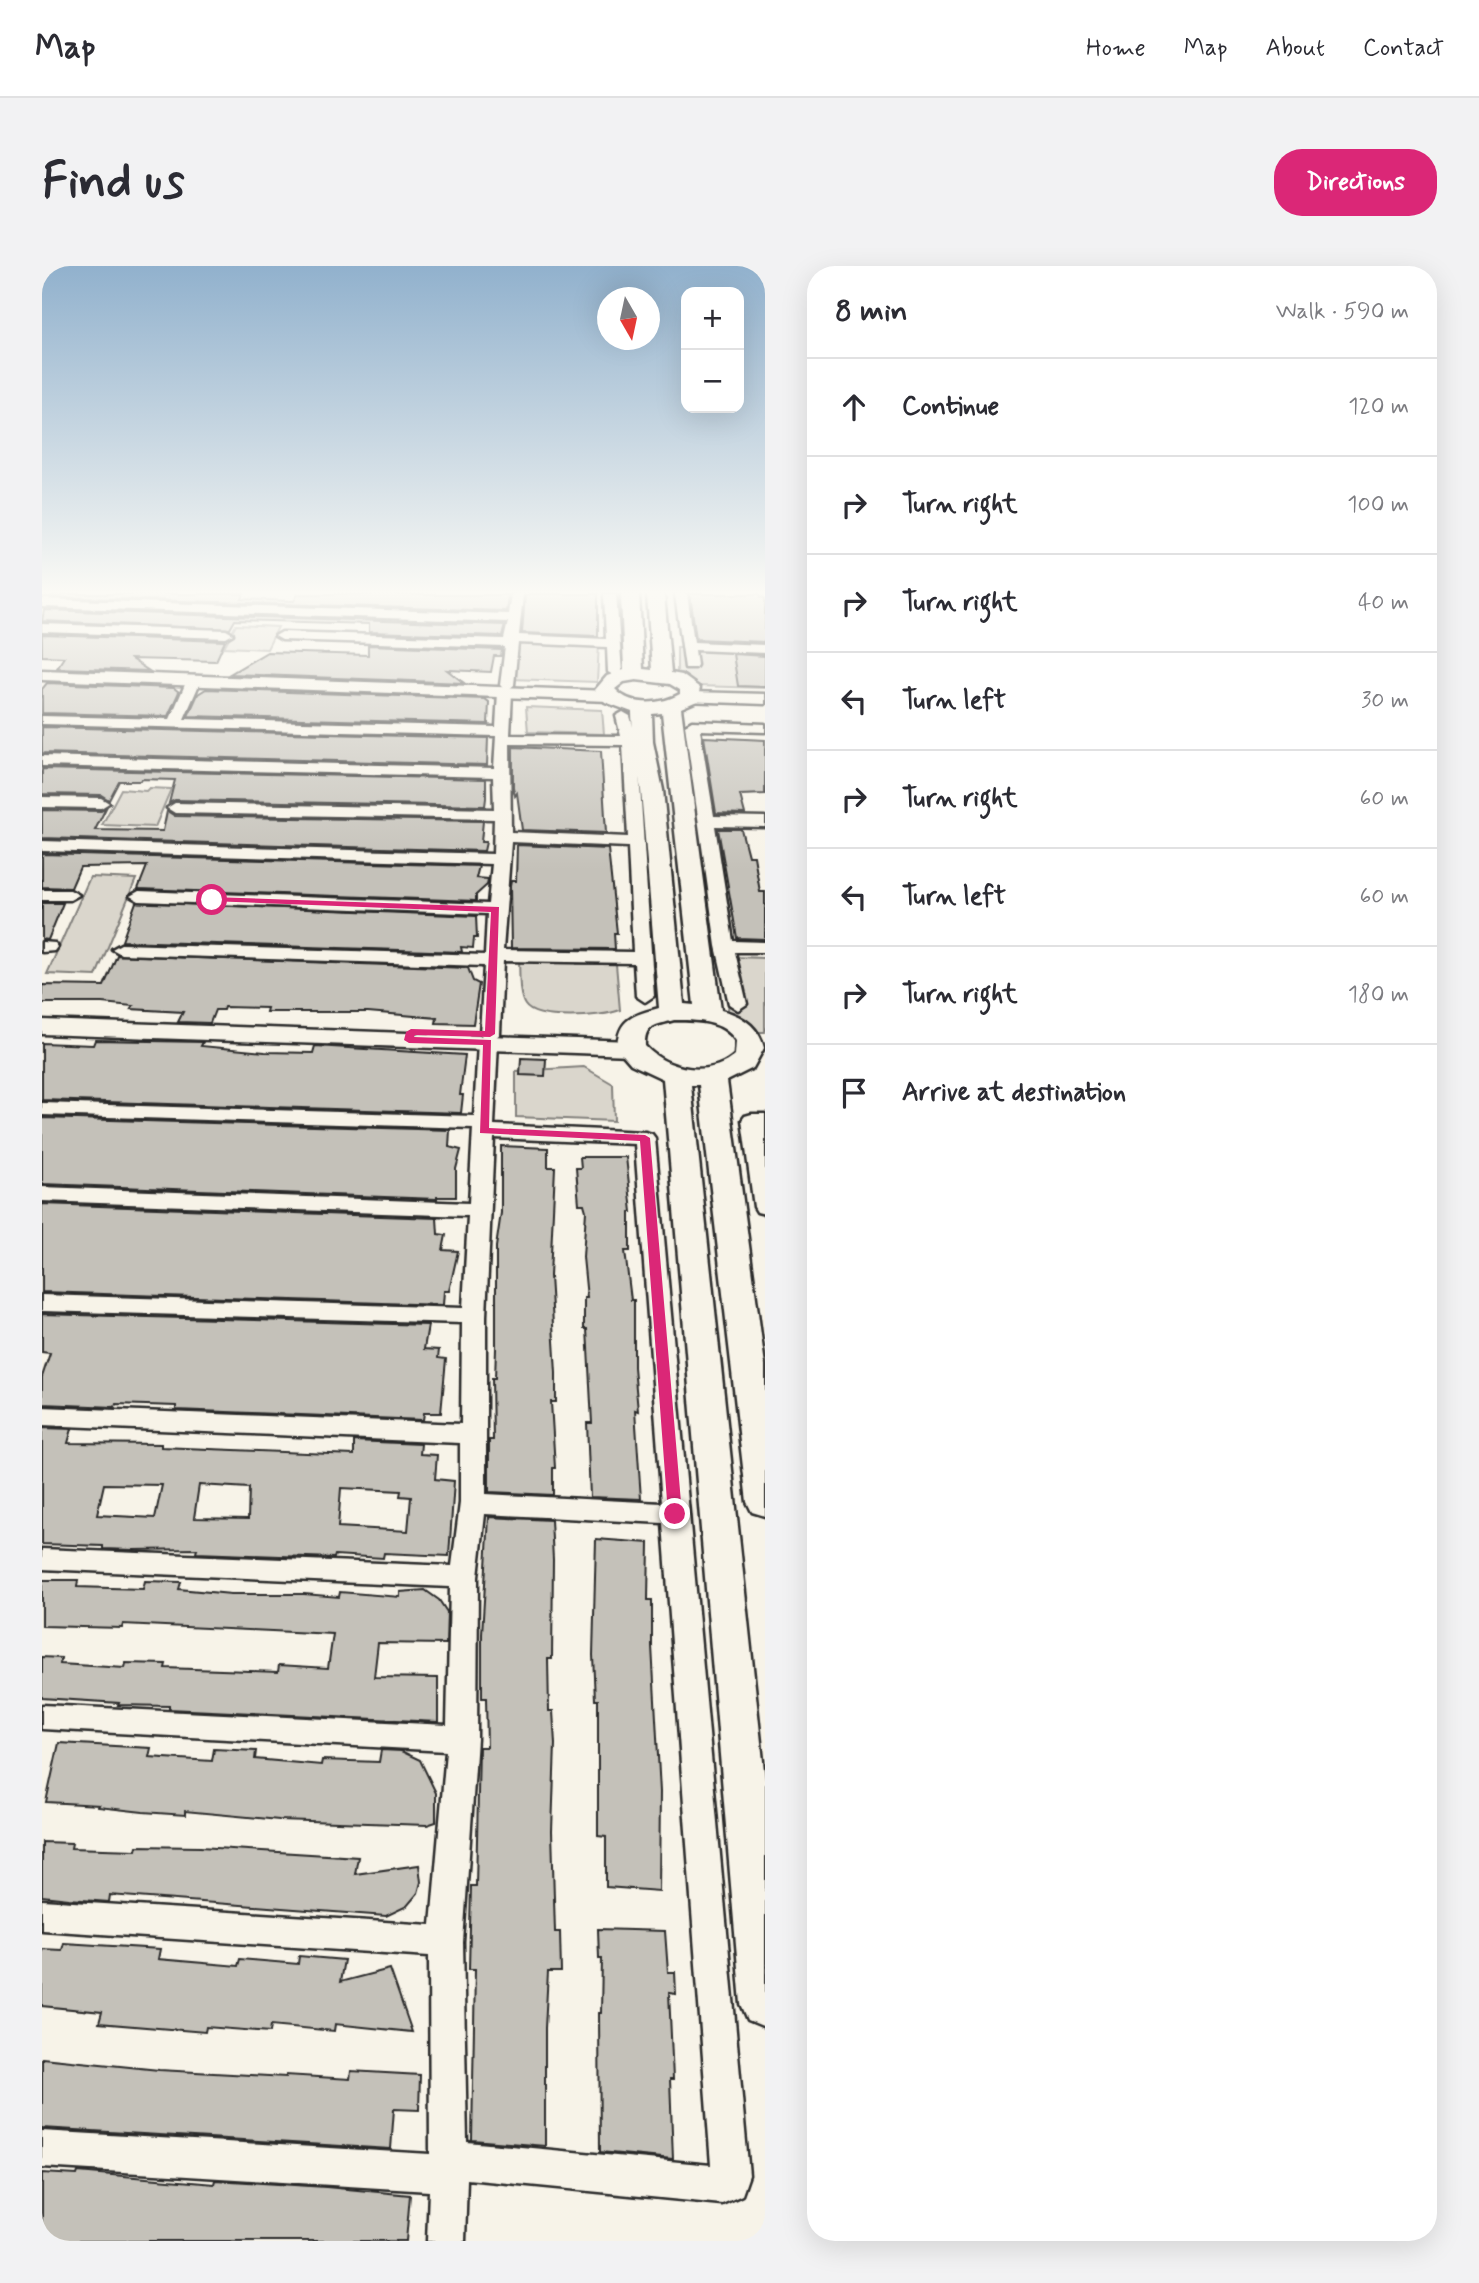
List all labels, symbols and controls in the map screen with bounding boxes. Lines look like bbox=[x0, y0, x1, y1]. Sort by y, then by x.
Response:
text: Map bbox=[35, 26, 95, 70]
text: Home bbox=[1086, 33, 1146, 64]
text: Map bbox=[1184, 33, 1228, 64]
text: About bbox=[1266, 33, 1325, 64]
text: Contact bbox=[1363, 33, 1444, 64]
button: Directions bbox=[1274, 149, 1437, 216]
text: Find us bbox=[42, 150, 185, 215]
north arrow bbox=[597, 287, 660, 350]
map controls bbox=[681, 287, 744, 413]
button: + bbox=[681, 287, 744, 350]
text: 8 min bbox=[835, 292, 908, 331]
text: Walk · 590 m bbox=[1276, 297, 1409, 327]
button: − bbox=[681, 350, 744, 413]
icon: ahead bbox=[835, 388, 873, 426]
text: Continue bbox=[902, 390, 999, 424]
text: 120 m bbox=[1348, 392, 1409, 422]
icon: right bbox=[835, 486, 873, 524]
text: Turn right bbox=[902, 488, 1018, 522]
text: 100 m bbox=[1347, 490, 1409, 520]
icon: right bbox=[835, 584, 873, 622]
text: Turn right bbox=[902, 586, 1018, 620]
text: 40 m bbox=[1358, 588, 1409, 618]
icon: left bbox=[835, 682, 873, 720]
text: Turn left bbox=[902, 684, 1006, 718]
text: 30 m bbox=[1361, 686, 1409, 716]
icon: right bbox=[835, 780, 873, 818]
text: Turn right bbox=[902, 782, 1018, 816]
text: 60 m bbox=[1360, 784, 1409, 814]
icon: left bbox=[835, 878, 873, 916]
text: Turn left bbox=[902, 880, 1006, 914]
text: 60 m bbox=[1360, 882, 1409, 912]
route start bbox=[196, 884, 227, 915]
icon: right bbox=[835, 976, 873, 1014]
text: Turn right bbox=[902, 978, 1018, 1012]
text: 180 m bbox=[1348, 980, 1409, 1010]
icon: arrive bbox=[835, 1074, 873, 1112]
text: Arrive at destination bbox=[902, 1076, 1126, 1110]
route end bbox=[659, 1498, 690, 1529]

